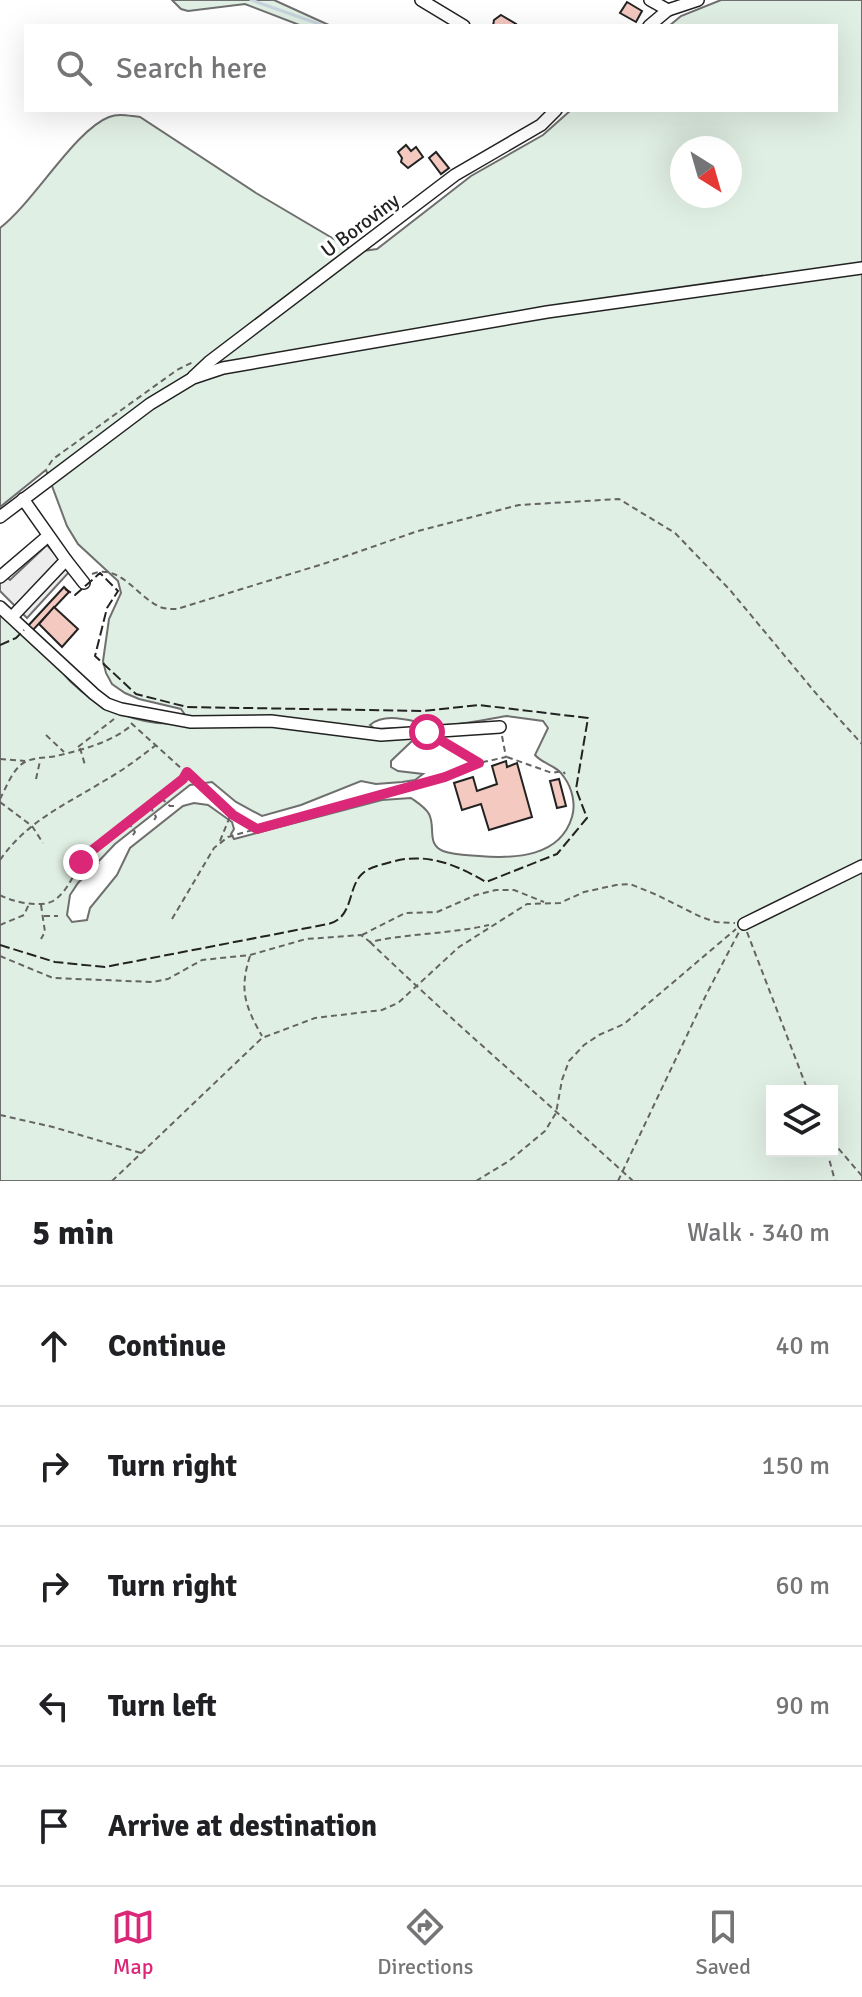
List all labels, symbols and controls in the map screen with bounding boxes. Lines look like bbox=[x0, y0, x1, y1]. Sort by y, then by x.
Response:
search box bbox=[24, 24, 838, 112]
icon: search bbox=[52, 46, 96, 90]
text: Search here bbox=[116, 50, 267, 87]
north arrow bbox=[670, 136, 742, 208]
street label: U Boroviny bbox=[316, 187, 405, 263]
route start bbox=[409, 714, 445, 750]
route end bbox=[63, 844, 99, 880]
map controls bbox=[766, 1085, 838, 1157]
button: layers bbox=[766, 1085, 838, 1157]
text: 5 min bbox=[32, 1212, 114, 1254]
text: Walk · 340 m bbox=[687, 1217, 830, 1249]
icon: ahead bbox=[32, 1324, 76, 1368]
text: Continue bbox=[108, 1328, 226, 1365]
text: 40 m bbox=[775, 1330, 830, 1362]
icon: right bbox=[32, 1444, 76, 1488]
text: Turn right bbox=[108, 1448, 237, 1485]
text: 150 m bbox=[761, 1450, 830, 1482]
icon: right bbox=[32, 1564, 76, 1608]
text: Turn right bbox=[108, 1568, 237, 1605]
text: 60 m bbox=[775, 1570, 830, 1602]
icon: left bbox=[32, 1684, 76, 1728]
text: Turn left bbox=[108, 1688, 217, 1725]
text: 90 m bbox=[775, 1690, 830, 1722]
icon: arrive bbox=[32, 1804, 76, 1848]
text: Arrive at destination bbox=[108, 1808, 377, 1845]
tab: Map bbox=[111, 1905, 155, 1980]
tab: Directions bbox=[377, 1905, 473, 1980]
tab: Saved bbox=[696, 1905, 751, 1980]

